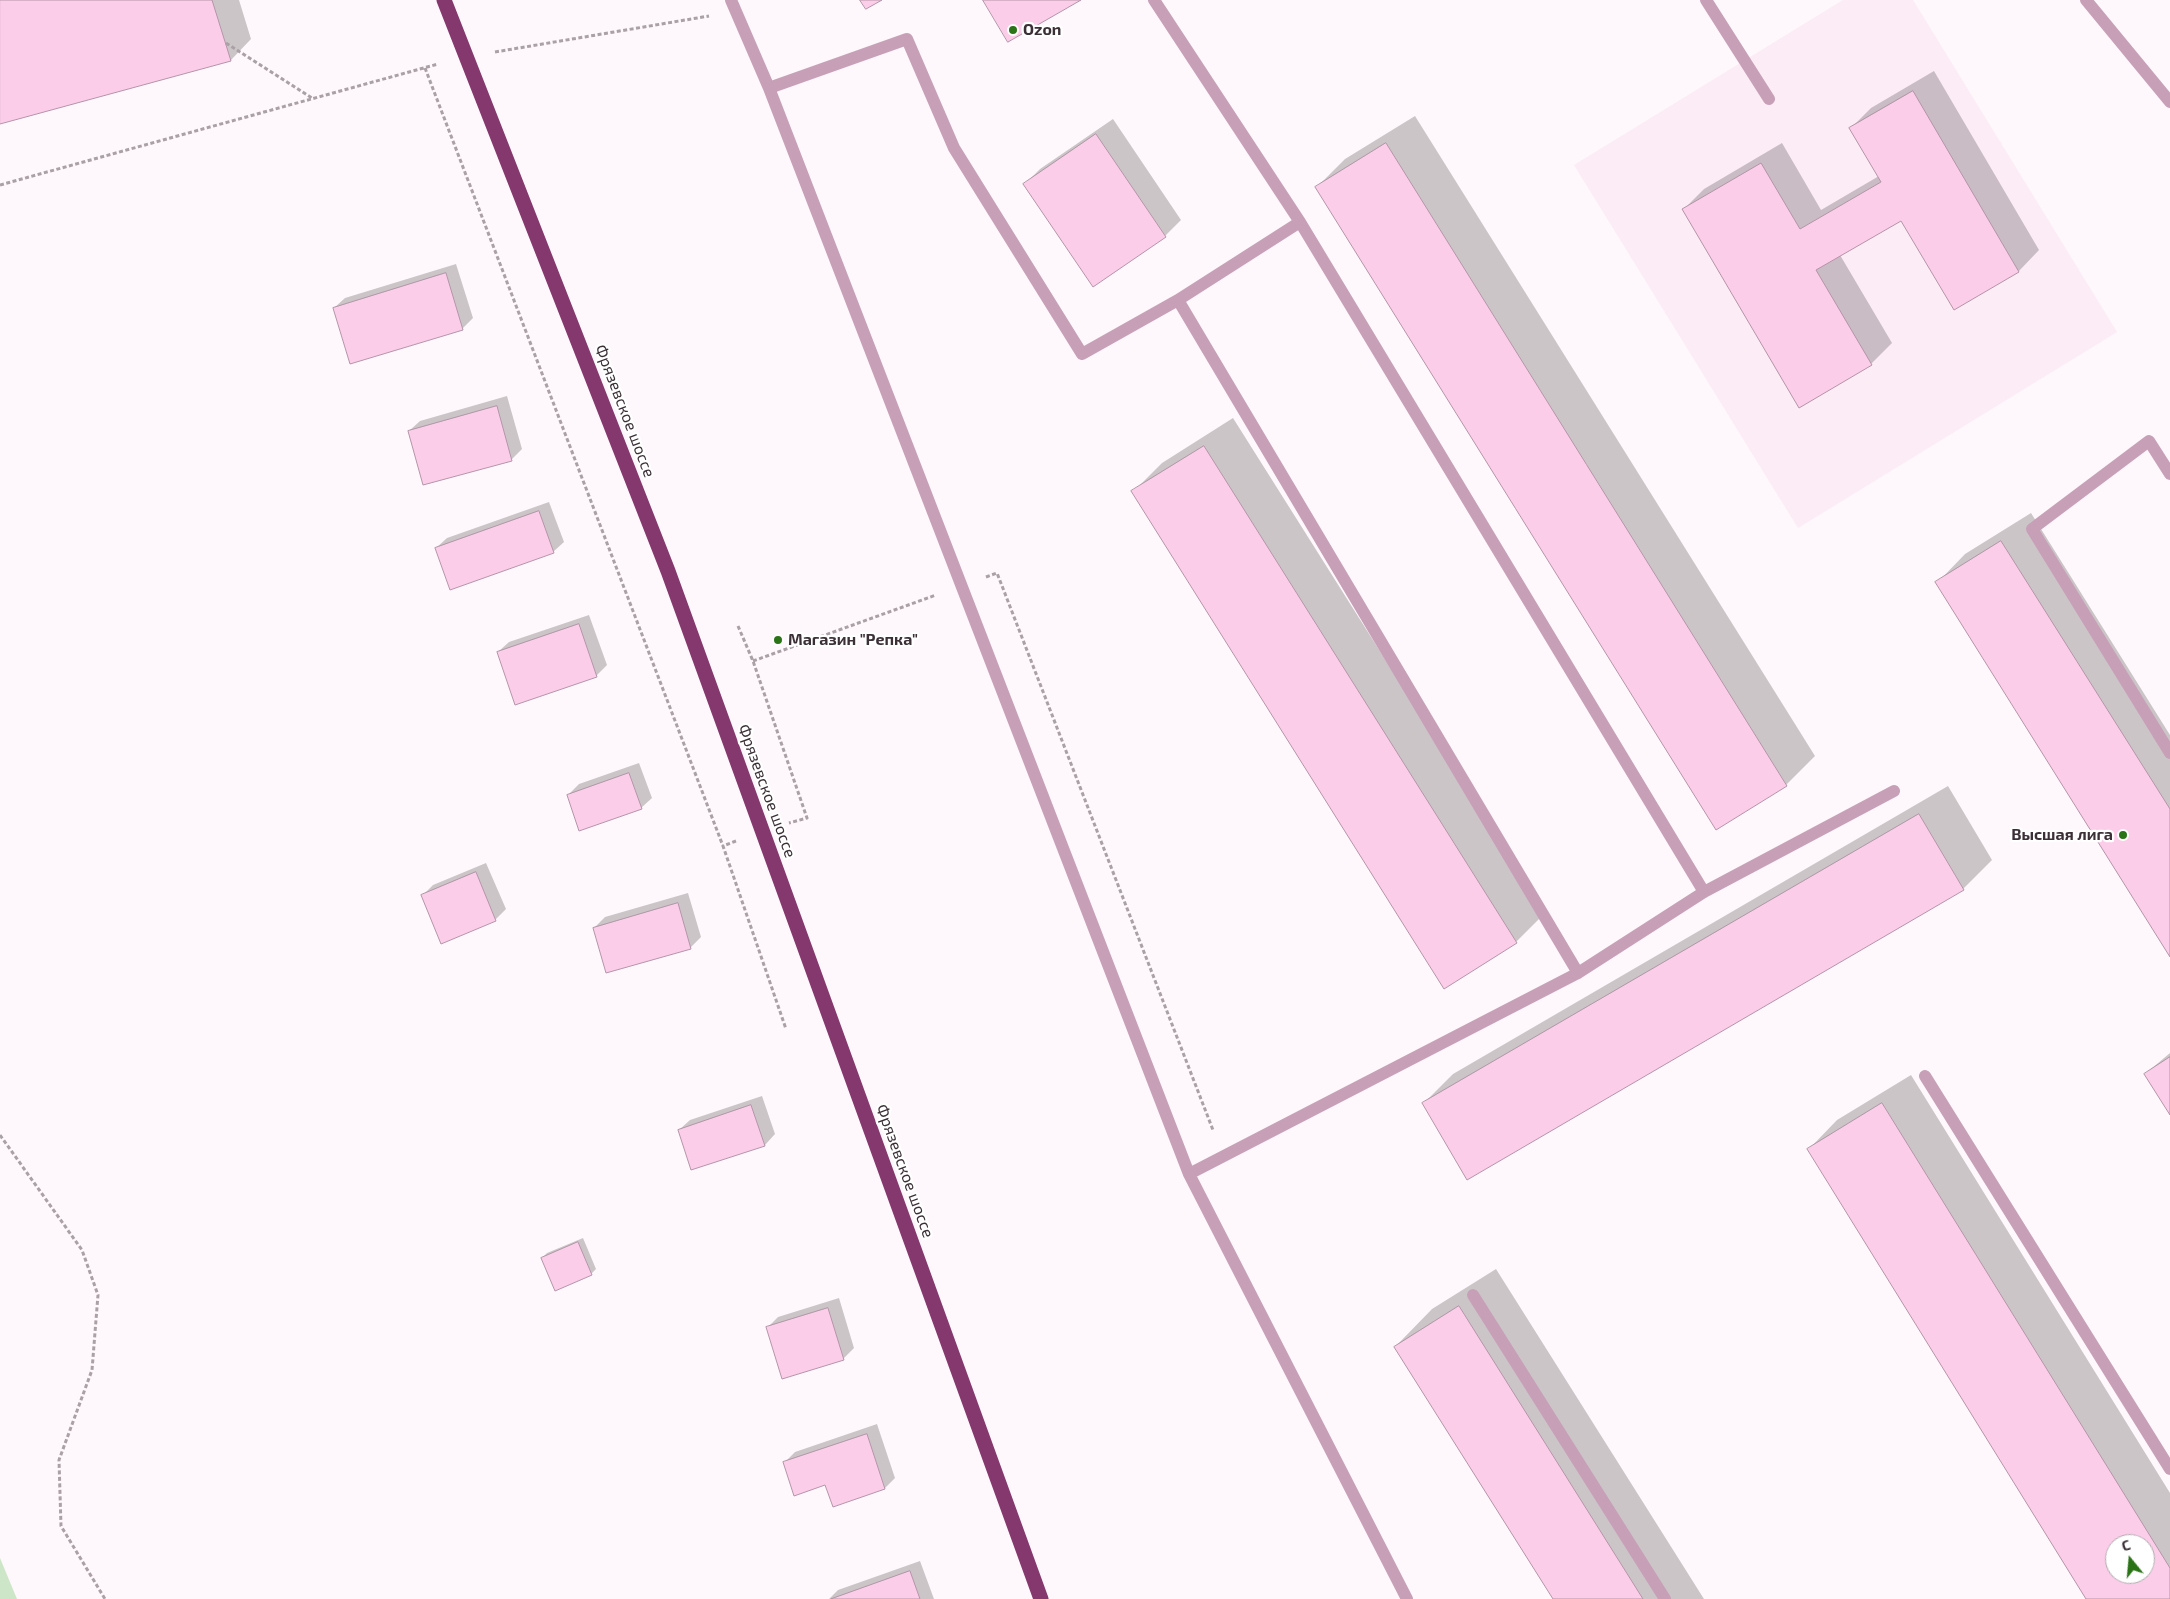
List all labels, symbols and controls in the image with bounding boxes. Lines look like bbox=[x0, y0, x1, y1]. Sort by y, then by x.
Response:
place label: Ozon bbox=[1023, 20, 1061, 40]
marker: Ozon bbox=[1007, 24, 1019, 36]
street label: Фрязевское шоссе bbox=[591, 342, 659, 480]
place label: Магазин "Репка" bbox=[788, 630, 918, 650]
marker: Магазин "Репка" bbox=[772, 634, 784, 646]
street label: Фрязевское шоссе bbox=[734, 722, 800, 860]
place label: Высшая лига bbox=[2011, 825, 2113, 845]
marker: Высшая лига bbox=[2117, 829, 2129, 841]
street label: Фрязевское шоссе bbox=[872, 1102, 938, 1240]
north arrow bbox=[2105, 1534, 2155, 1584]
text: С bbox=[2119, 1536, 2132, 1554]

